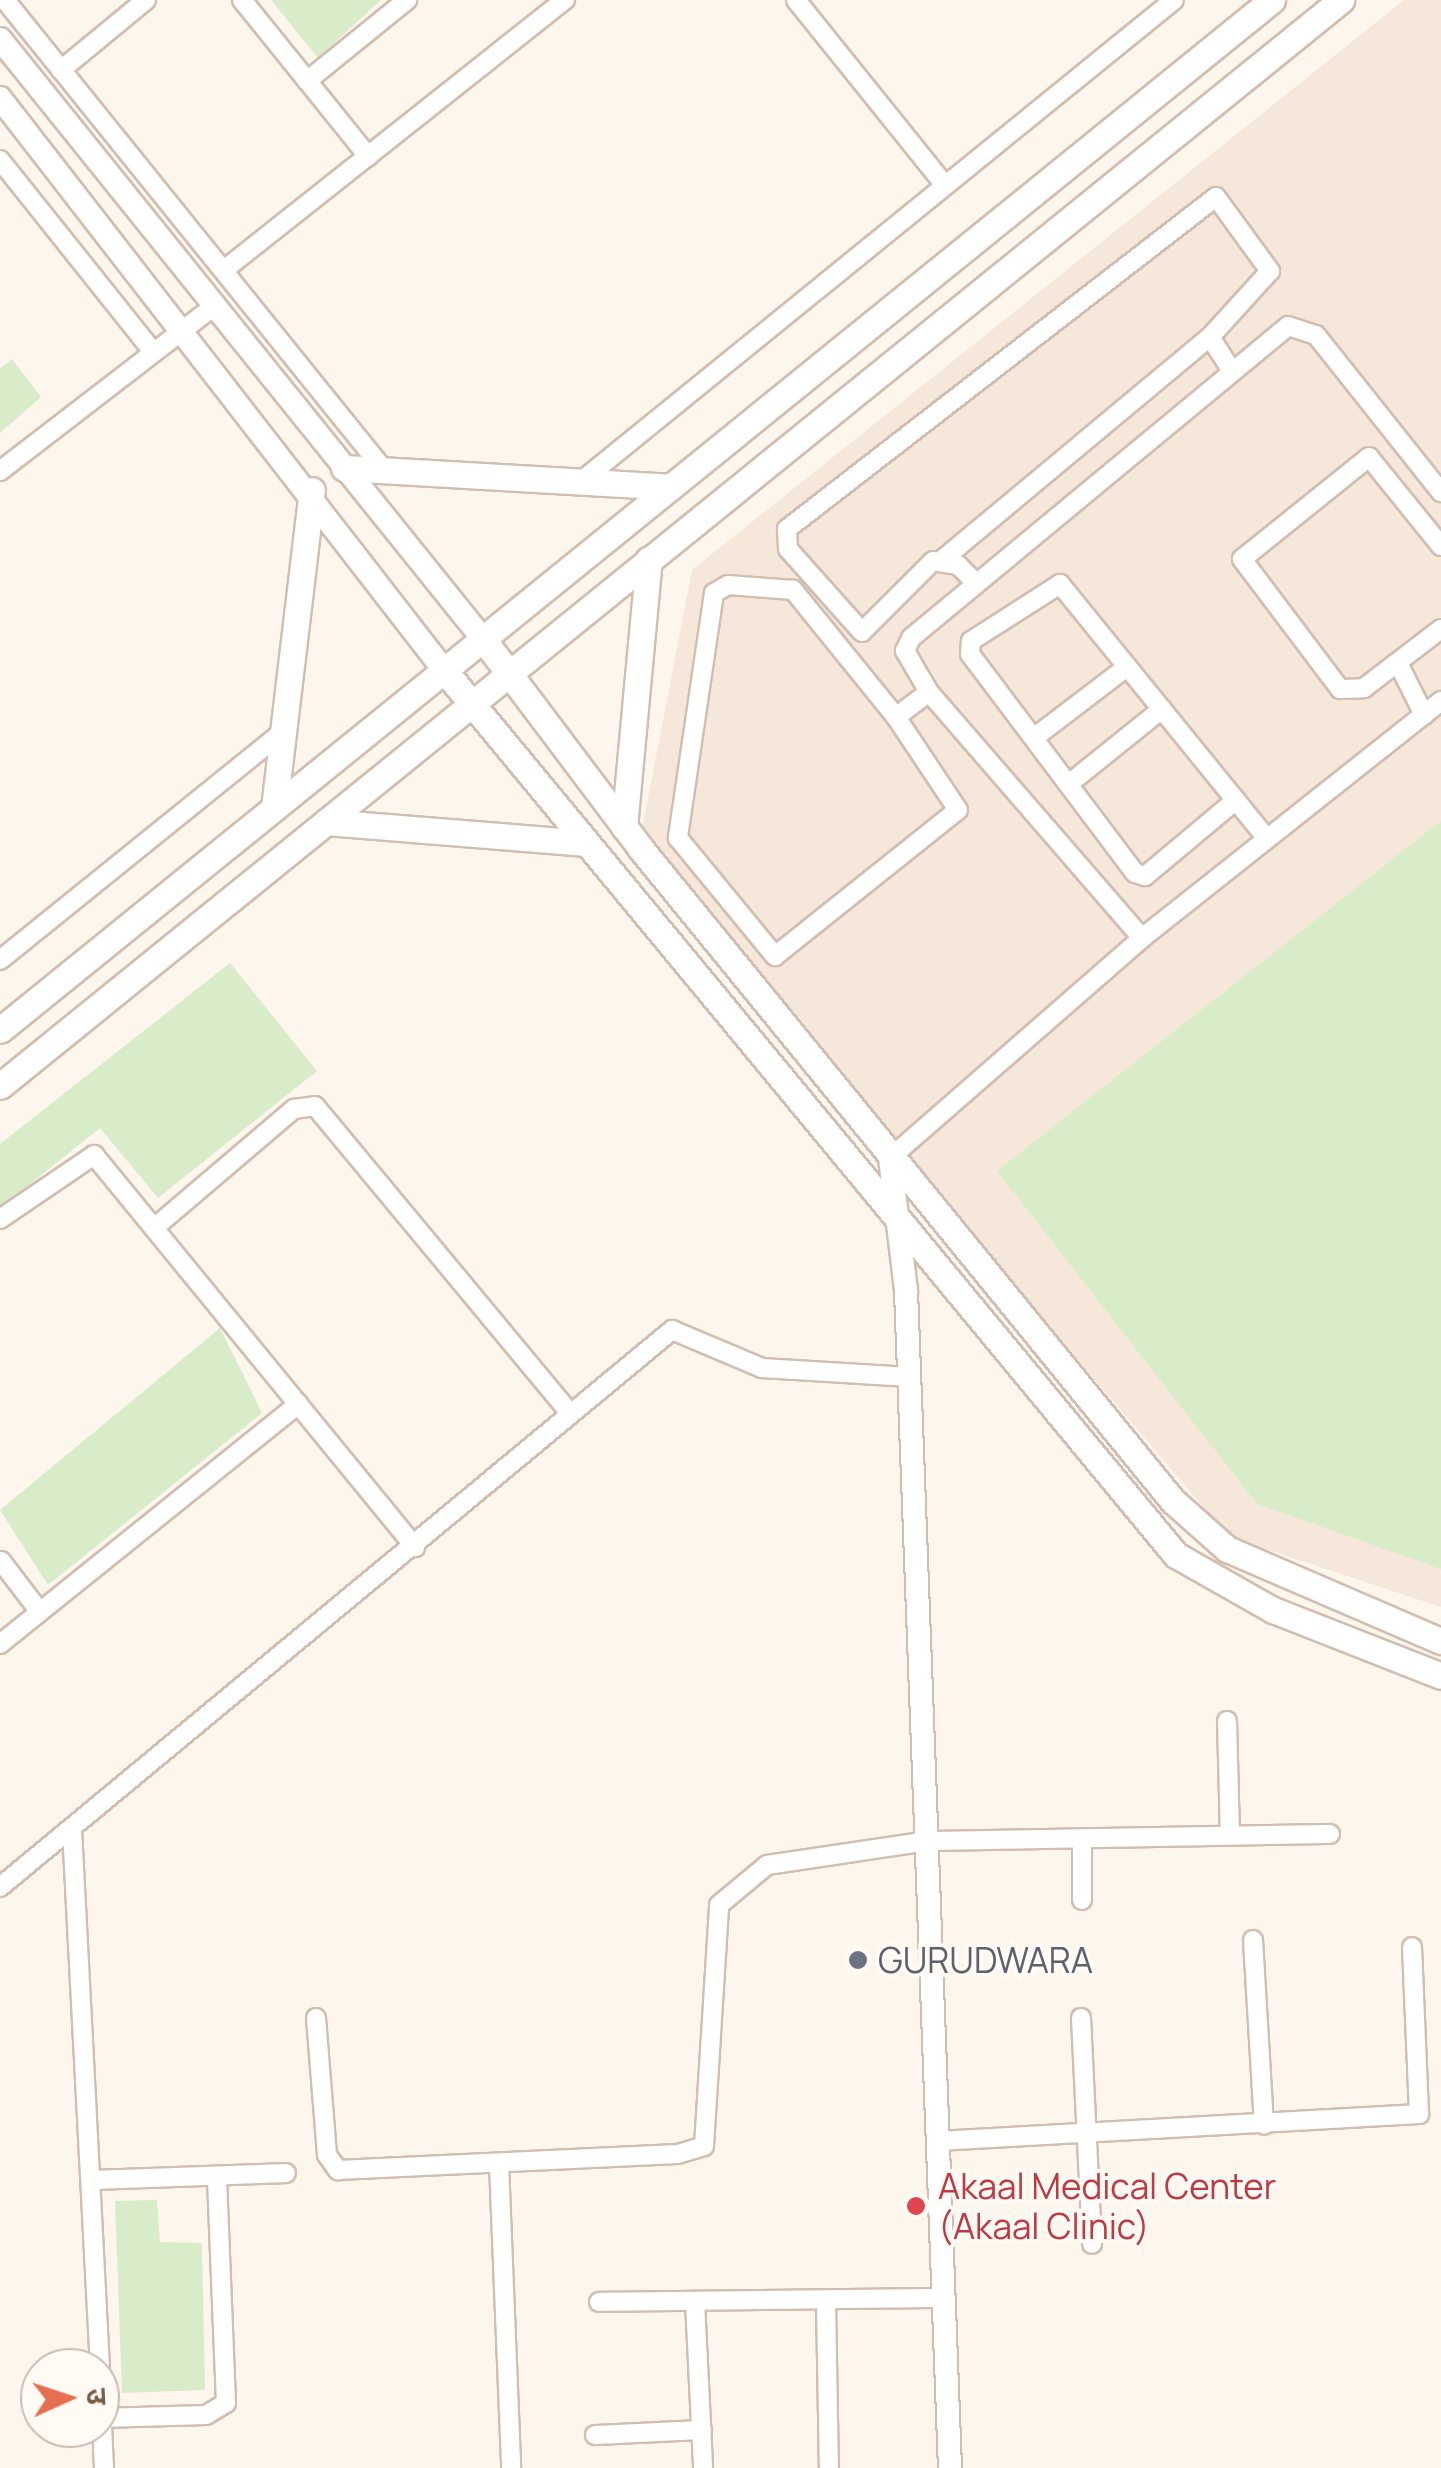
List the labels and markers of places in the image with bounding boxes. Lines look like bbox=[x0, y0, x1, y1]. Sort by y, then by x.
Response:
place label: GURUDWARA bbox=[878, 1939, 1093, 1981]
marker: GURUDWARA bbox=[847, 1949, 869, 1971]
place label: Akaal Medical Center (Akaal Clinic) bbox=[938, 2165, 1276, 2247]
marker: Akaal Medical Center (Akaal Clinic) bbox=[903, 2193, 929, 2219]

